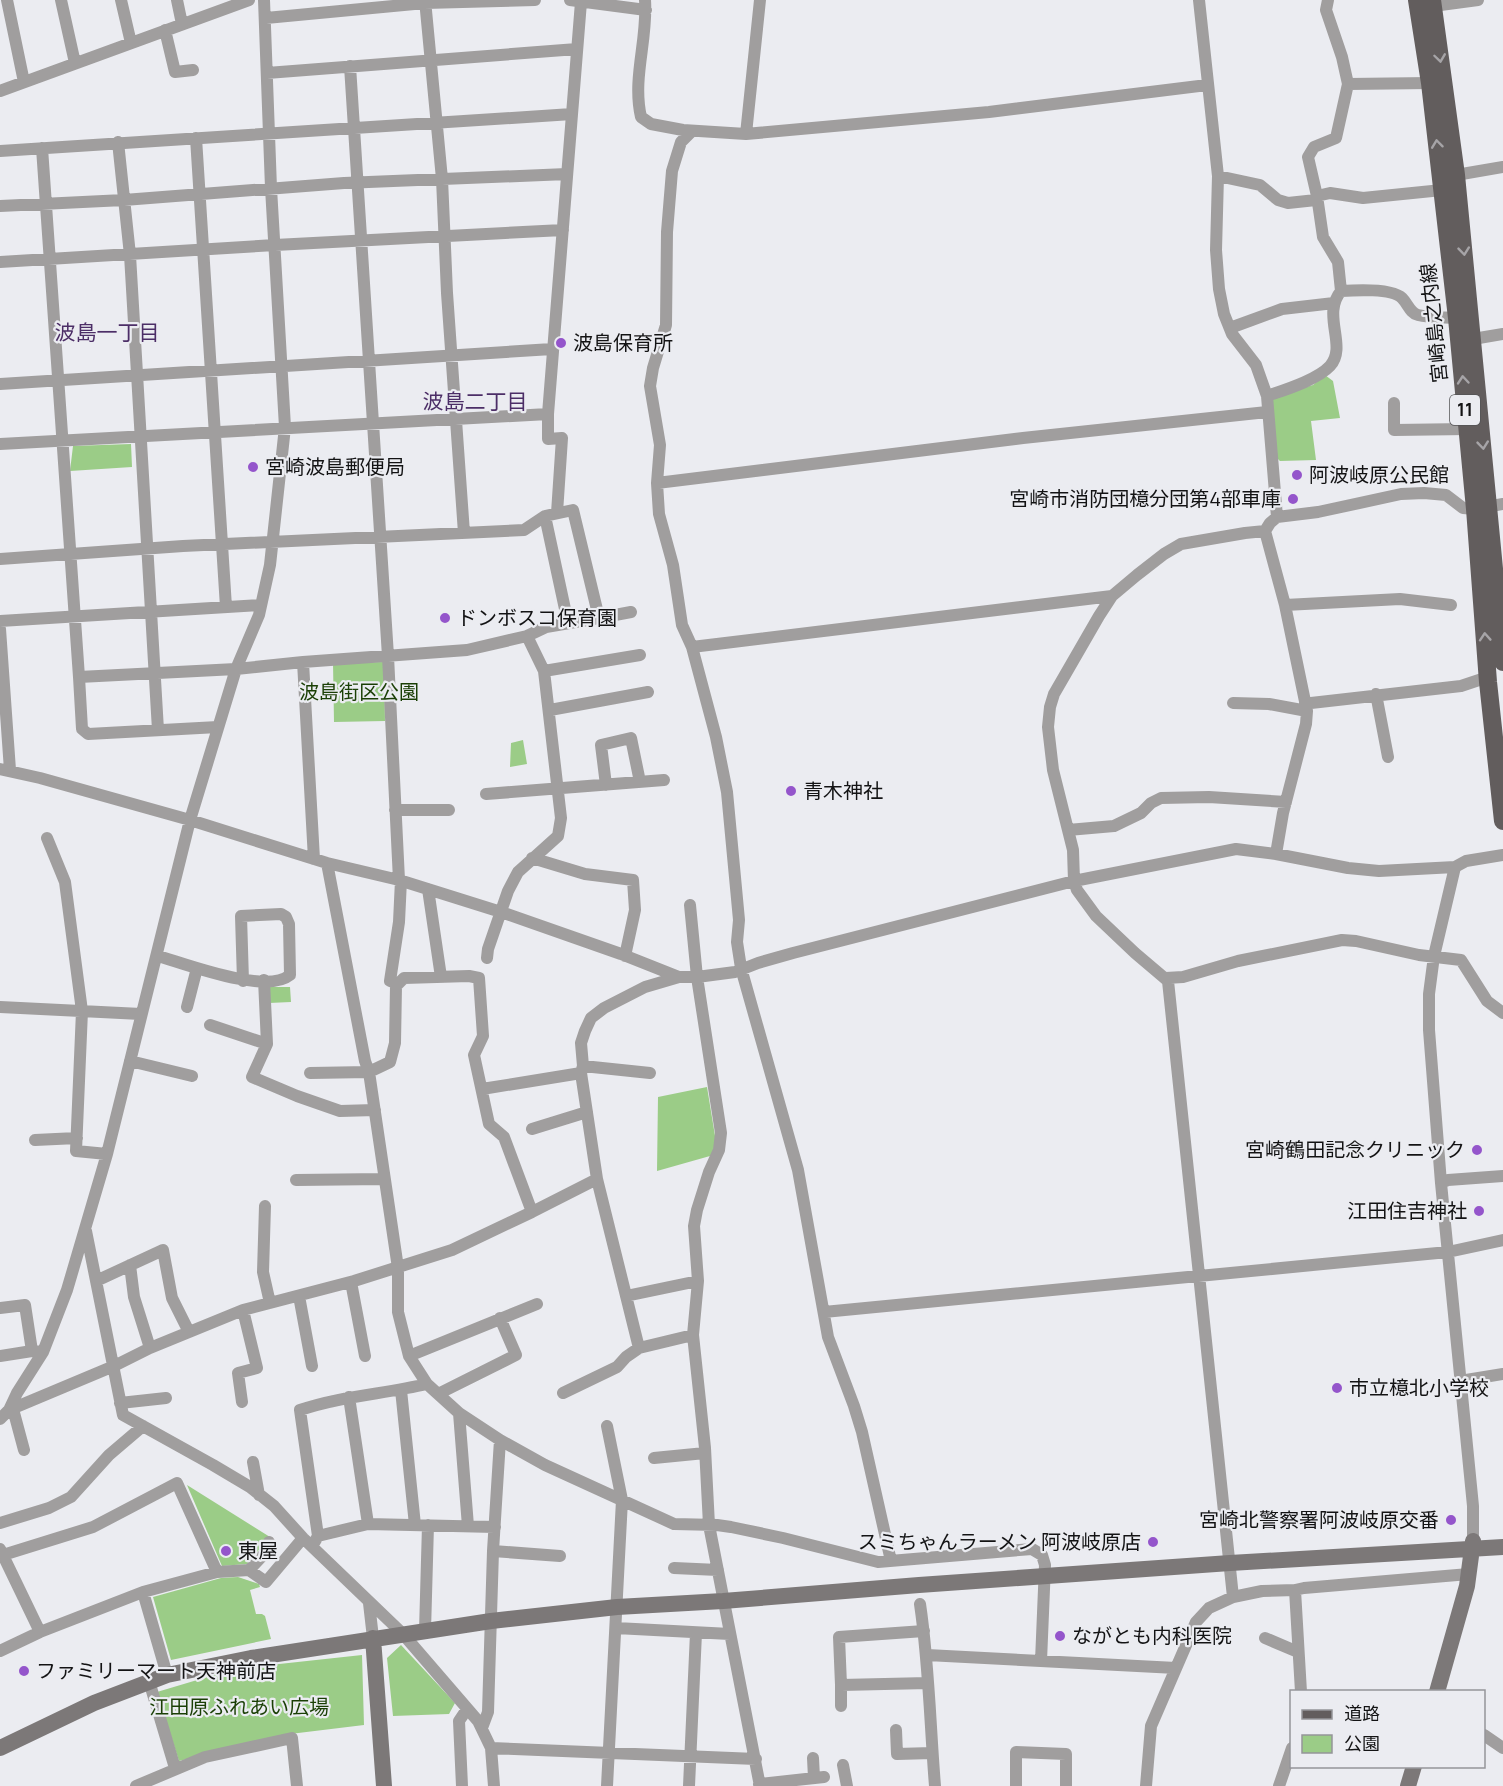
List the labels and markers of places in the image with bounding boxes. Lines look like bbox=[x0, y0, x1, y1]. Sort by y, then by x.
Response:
place label: 波島保育所 bbox=[573, 329, 673, 356]
marker: 波島保育所 bbox=[554, 336, 568, 350]
place label: 宮崎波島郵便局 bbox=[265, 453, 405, 480]
marker: 宮崎波島郵便局 bbox=[246, 460, 260, 474]
place label: 阿波岐原公民館 bbox=[1309, 461, 1449, 488]
marker: 阿波岐原公民館 bbox=[1290, 468, 1304, 482]
place label: 宮崎市消防団檍分団第4部車庫 bbox=[1009, 485, 1281, 512]
marker: 宮崎市消防団檍分団第4部車庫 bbox=[1286, 492, 1300, 506]
place label: ドンボスコ保育園 bbox=[457, 604, 617, 631]
marker: ドンボスコ保育園 bbox=[438, 611, 452, 625]
place label: 青木神社 bbox=[803, 777, 883, 804]
marker: 青木神社 bbox=[784, 784, 798, 798]
place label: 宮崎鶴田記念クリニック bbox=[1245, 1136, 1465, 1163]
marker: 宮崎鶴田記念クリニック bbox=[1470, 1143, 1484, 1157]
place label: 江田住吉神社 bbox=[1347, 1197, 1467, 1224]
marker: 江田住吉神社 bbox=[1472, 1204, 1486, 1218]
place label: 市立檍北小学校 bbox=[1349, 1374, 1489, 1401]
marker: 市立檍北小学校 bbox=[1330, 1381, 1344, 1395]
place label: 宮崎北警察署阿波岐原交番 bbox=[1199, 1506, 1439, 1533]
marker: 宮崎北警察署阿波岐原交番 bbox=[1444, 1513, 1458, 1527]
place label: スミちゃんラーメン 阿波岐原店 bbox=[858, 1528, 1141, 1555]
marker: スミちゃんラーメン 阿波岐原店 bbox=[1146, 1535, 1160, 1549]
place label: 東屋 bbox=[238, 1537, 278, 1564]
marker: 東屋 bbox=[219, 1544, 233, 1558]
place label: ながとも内科医院 bbox=[1072, 1622, 1232, 1649]
marker: ながとも内科医院 bbox=[1053, 1629, 1067, 1643]
place label: ファミリーマート天神前店 bbox=[36, 1657, 276, 1684]
marker: ファミリーマート天神前店 bbox=[17, 1664, 31, 1678]

